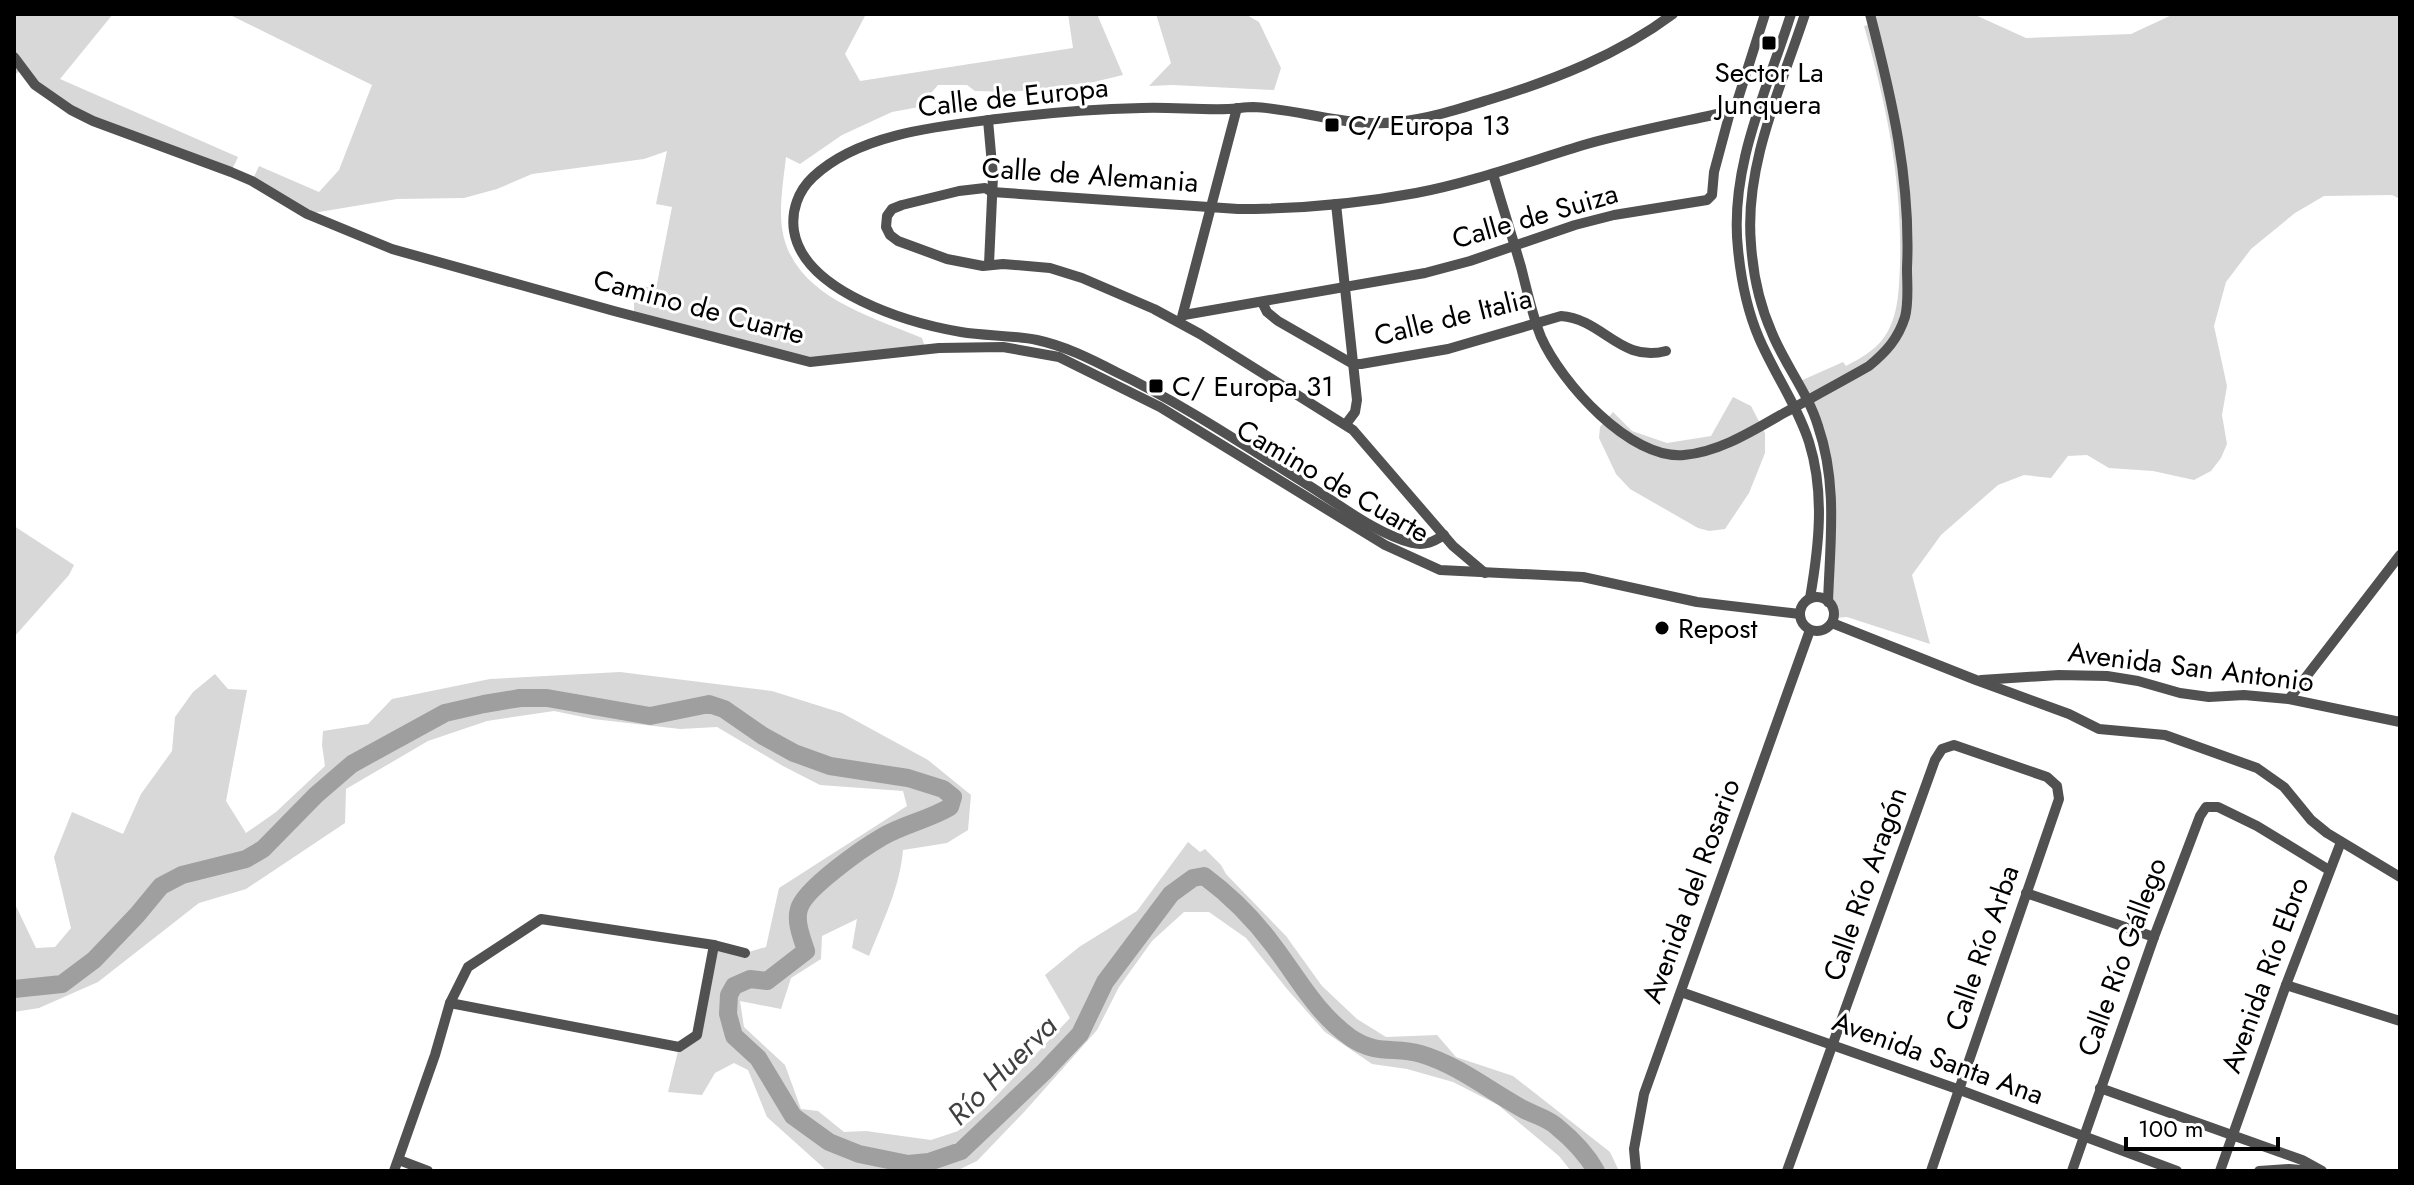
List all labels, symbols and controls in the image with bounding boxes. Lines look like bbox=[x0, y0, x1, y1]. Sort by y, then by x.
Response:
marker: Sector La Junquera bbox=[1760, 34, 1778, 52]
place label: Sector La Junquera bbox=[1713, 52, 1824, 125]
street label: Calle de Europa bbox=[916, 67, 1110, 127]
place label: C/ Europa 13 bbox=[1348, 105, 1510, 146]
marker: C/ Europa 13 bbox=[1323, 116, 1341, 134]
street label: Calle de Alemania bbox=[980, 147, 1200, 203]
street label: Calle de Suiza bbox=[1447, 173, 1623, 259]
street label: Camino de Cuarte bbox=[589, 259, 809, 355]
street label: Calle de Italia bbox=[1370, 278, 1536, 356]
place label: C/ Europa 31 bbox=[1172, 366, 1334, 407]
marker: C/ Europa 31 bbox=[1147, 377, 1165, 395]
street label: Camino de Cuarte bbox=[1229, 409, 1437, 553]
place label: Repost bbox=[1678, 608, 1758, 649]
marker: Repost bbox=[1653, 619, 1671, 637]
street label: Avenida San Antonio bbox=[2066, 632, 2316, 702]
street label: Avenida del Rosario bbox=[1631, 773, 1751, 1009]
street label: Calle Río Aragón bbox=[1813, 782, 1917, 986]
street label: Calle Río Gállego bbox=[2067, 852, 2177, 1062]
street label: Calle Río Arba bbox=[1935, 860, 2029, 1036]
street label: Avenida Río Ebro bbox=[2211, 871, 2319, 1079]
street label: Avenida Santa Ana bbox=[1827, 1001, 2049, 1115]
water label: Río Huerva bbox=[937, 1005, 1067, 1135]
scale bar bbox=[2126, 1101, 2278, 1151]
text: 100 m bbox=[2138, 1111, 2204, 1146]

